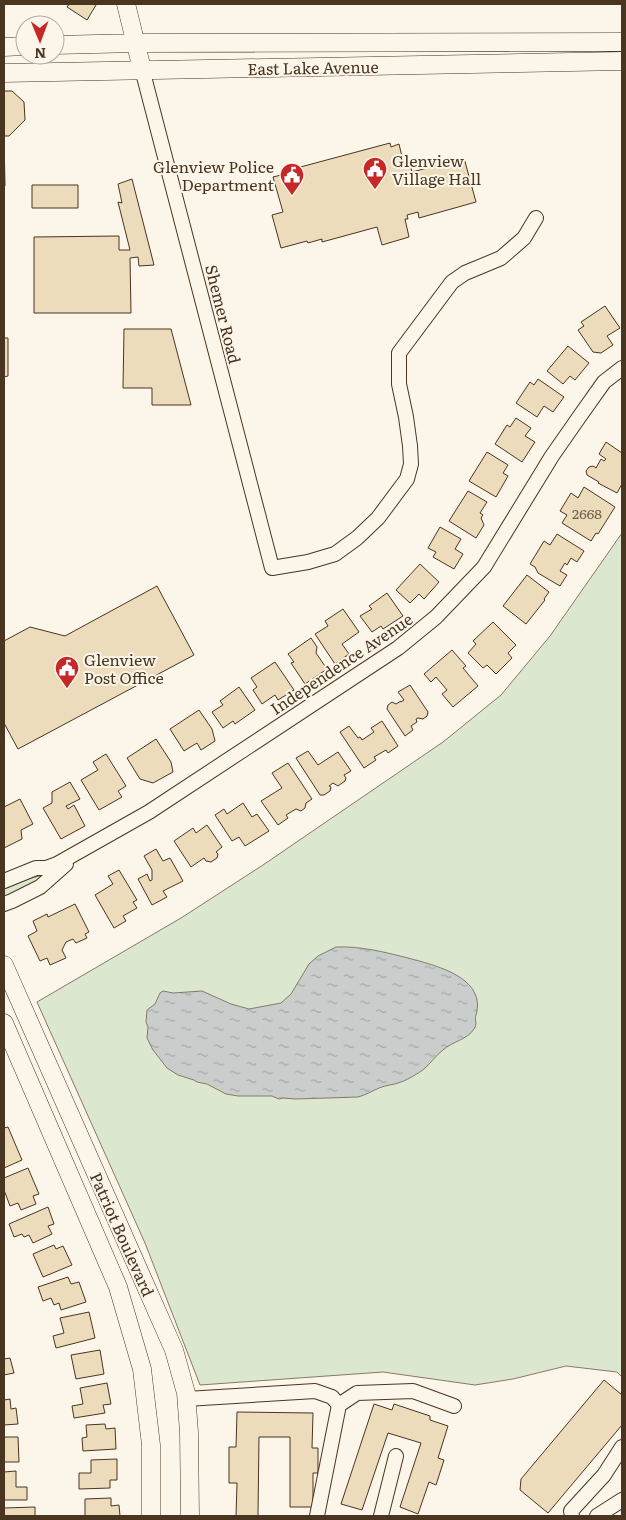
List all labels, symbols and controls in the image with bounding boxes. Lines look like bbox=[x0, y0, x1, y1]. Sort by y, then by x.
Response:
north arrow bbox=[15, 15, 65, 65]
text: N bbox=[34, 44, 46, 64]
street label: East Lake Avenue bbox=[247, 54, 379, 80]
place label: Glenview Village Hall bbox=[392, 148, 481, 190]
place label: Glenview Police Department bbox=[153, 154, 275, 196]
public building icon: Glenview Village Hall bbox=[362, 156, 388, 190]
public building icon: Glenview Police Department bbox=[279, 162, 305, 196]
street label: Shemer Road bbox=[200, 262, 248, 366]
house number: 2668 bbox=[572, 503, 602, 523]
street label: Independence Avenue bbox=[265, 606, 417, 720]
place label: Glenview Post Office bbox=[84, 647, 164, 689]
public building icon: Glenview Post Office bbox=[54, 655, 80, 689]
street label: Patriot Boulevard bbox=[85, 1168, 161, 1300]

